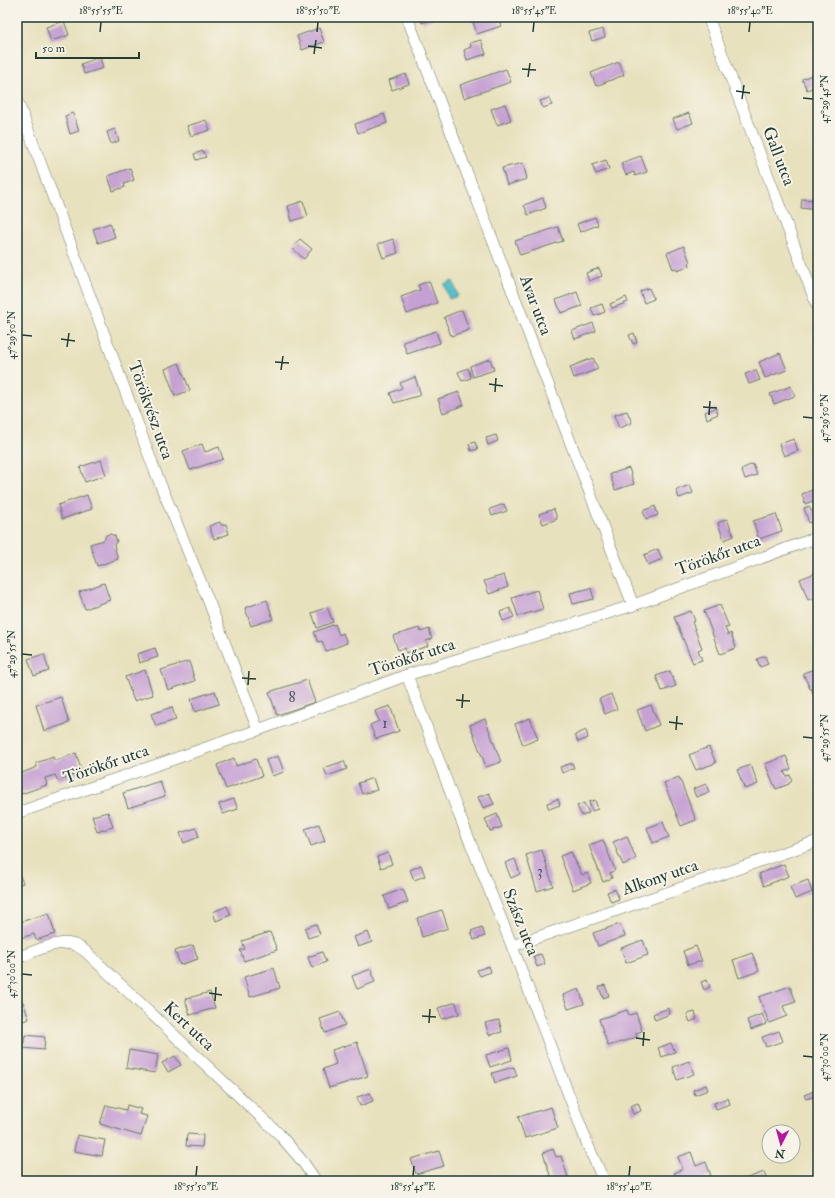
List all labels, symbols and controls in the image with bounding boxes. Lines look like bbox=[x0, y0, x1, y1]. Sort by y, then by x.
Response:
text: 18°55'55"E bbox=[79, 5, 123, 17]
text: 18°55'50"E bbox=[296, 5, 340, 17]
text: 18°55'45"E bbox=[512, 5, 556, 17]
text: 18°55'40"E bbox=[727, 5, 773, 17]
scale bar bbox=[36, 34, 139, 60]
text: 50 m bbox=[42, 41, 66, 56]
text: 47°29'45"N bbox=[819, 74, 831, 124]
street label: Gall utca bbox=[758, 123, 800, 189]
street label: Avar utca bbox=[515, 271, 557, 339]
text: 47°29'50"N bbox=[6, 311, 18, 359]
street label: Törökvész utca bbox=[124, 358, 179, 463]
text: 47°29'50"N bbox=[819, 394, 831, 442]
street label: Törökőr utca bbox=[673, 530, 764, 580]
text: 47°29'55"N bbox=[6, 630, 18, 678]
street label: Törökőr utca bbox=[367, 633, 458, 681]
house number: 8 bbox=[288, 688, 296, 707]
house number: 1 bbox=[382, 714, 388, 733]
text: 47°29'55"N bbox=[819, 714, 831, 762]
street label: Törökőr utca bbox=[61, 739, 152, 788]
street label: Alkony utca bbox=[618, 854, 702, 901]
house number: 3 bbox=[537, 862, 543, 881]
street label: Szász utca bbox=[498, 885, 544, 959]
text: 47°30'00"N bbox=[6, 950, 18, 998]
street label: Kert utca bbox=[159, 997, 220, 1056]
text: 47°30'00"N bbox=[819, 1033, 831, 1081]
north arrow bbox=[761, 1124, 801, 1164]
text: N bbox=[773, 1146, 787, 1161]
text: 18°55'50"E bbox=[174, 1181, 218, 1193]
text: 18°55'45"E bbox=[391, 1181, 435, 1193]
text: 18°55'40"E bbox=[606, 1181, 652, 1193]

